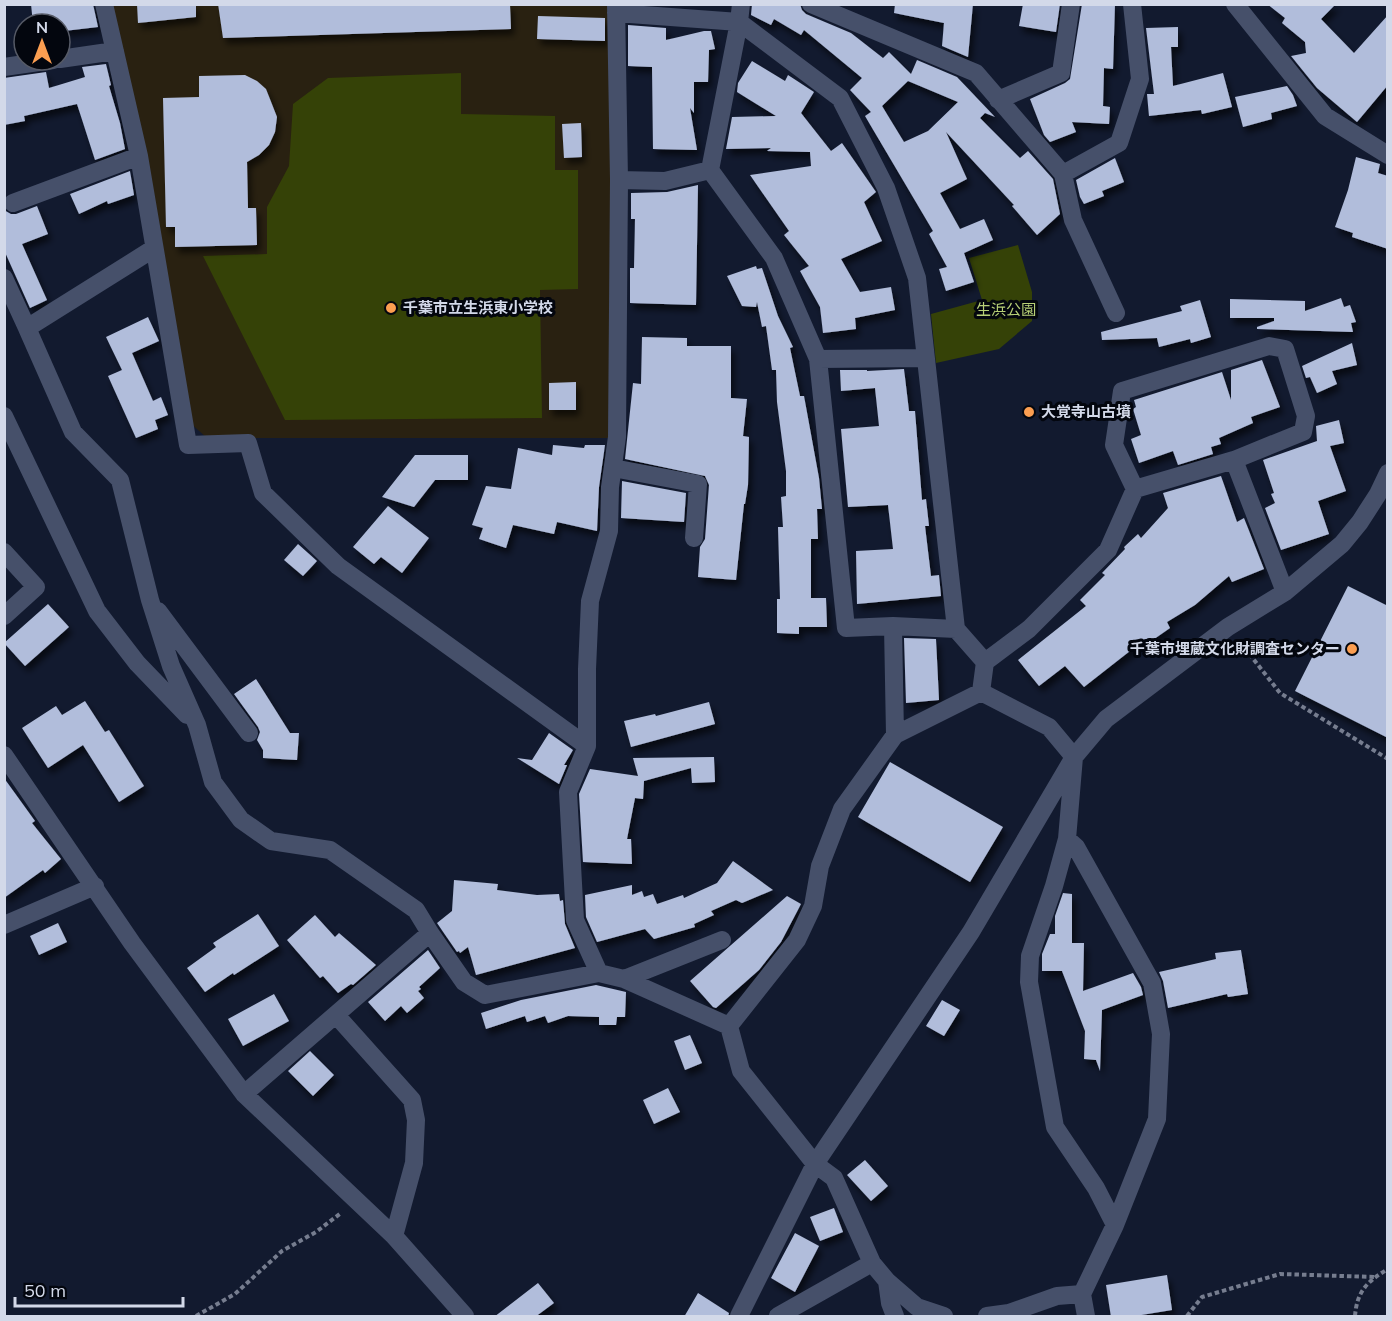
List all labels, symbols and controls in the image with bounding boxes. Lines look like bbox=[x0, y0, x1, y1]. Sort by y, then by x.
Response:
north arrow bbox=[12, 12, 72, 72]
text: N bbox=[36, 17, 48, 37]
place label: 千葉市立生浜東小学校 bbox=[403, 298, 553, 317]
park label: 生浜公園 bbox=[976, 300, 1036, 319]
marker: 千葉市立生浜東小学校 bbox=[384, 301, 398, 315]
place label: 大覚寺山古墳 bbox=[1041, 402, 1131, 421]
marker: 大覚寺山古墳 bbox=[1022, 405, 1036, 419]
place label: 千葉市埋蔵文化財調査センター bbox=[1130, 639, 1340, 658]
marker: 千葉市埋蔵文化財調査センター bbox=[1345, 642, 1359, 656]
scale bar bbox=[15, 1270, 183, 1308]
text: 50 m bbox=[24, 1279, 66, 1302]

